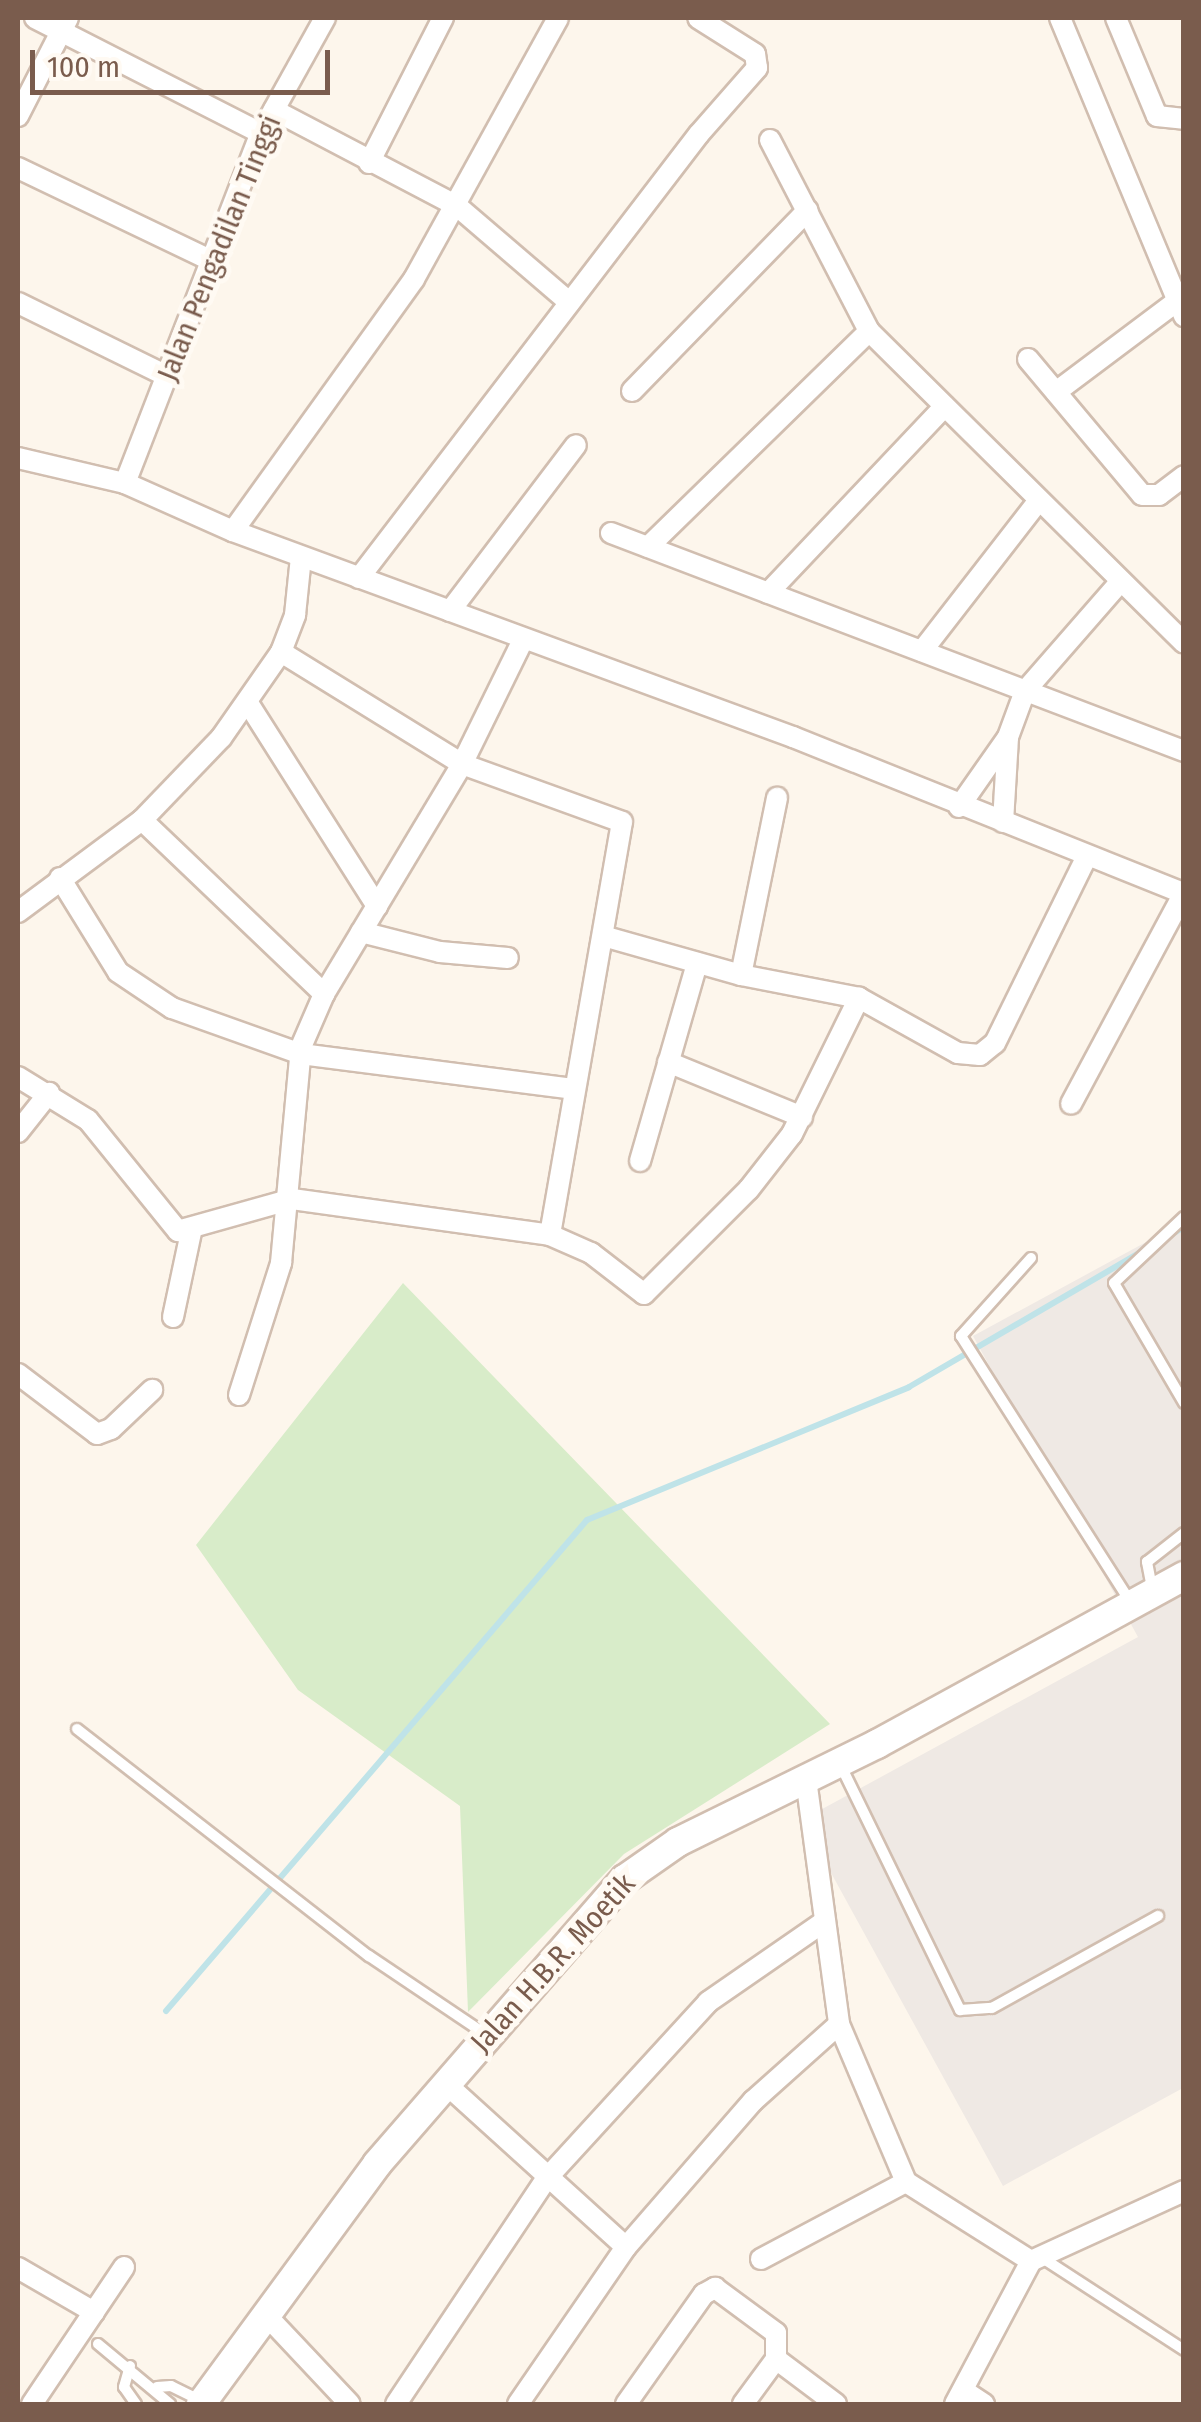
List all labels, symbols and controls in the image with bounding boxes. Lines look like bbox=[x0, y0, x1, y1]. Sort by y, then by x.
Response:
scale bar bbox=[35, 30, 335, 92]
text: 100 m bbox=[47, 49, 120, 85]
street label: Jalan Pengadilan Tinggi bbox=[149, 110, 289, 386]
street label: Jalan H.B.R. Moetik bbox=[463, 1866, 643, 2060]

